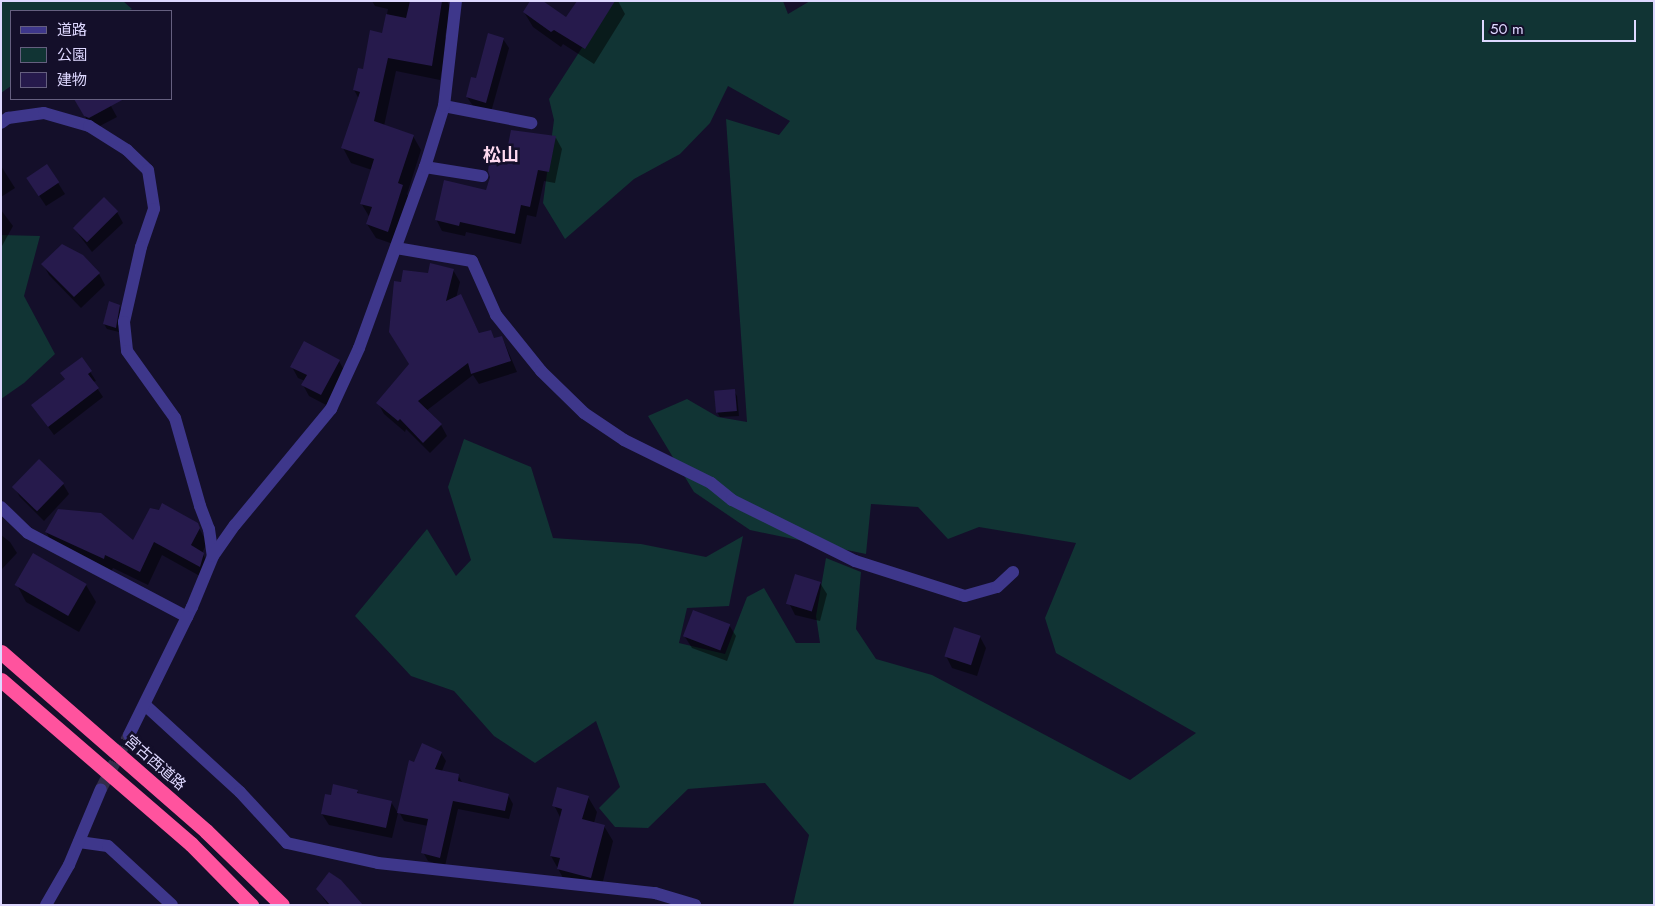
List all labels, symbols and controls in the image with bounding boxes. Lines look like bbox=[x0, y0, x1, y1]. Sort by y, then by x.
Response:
legend bbox=[10, 10, 172, 100]
scale bar bbox=[1485, 10, 1639, 42]
text: 50 m bbox=[1490, 18, 1524, 40]
text: 道路 bbox=[57, 19, 87, 41]
text: 公園 bbox=[57, 44, 87, 66]
text: 建物 bbox=[57, 69, 87, 91]
district label: 松山 bbox=[483, 144, 519, 166]
street label: 宮古西道路 bbox=[121, 732, 189, 794]

